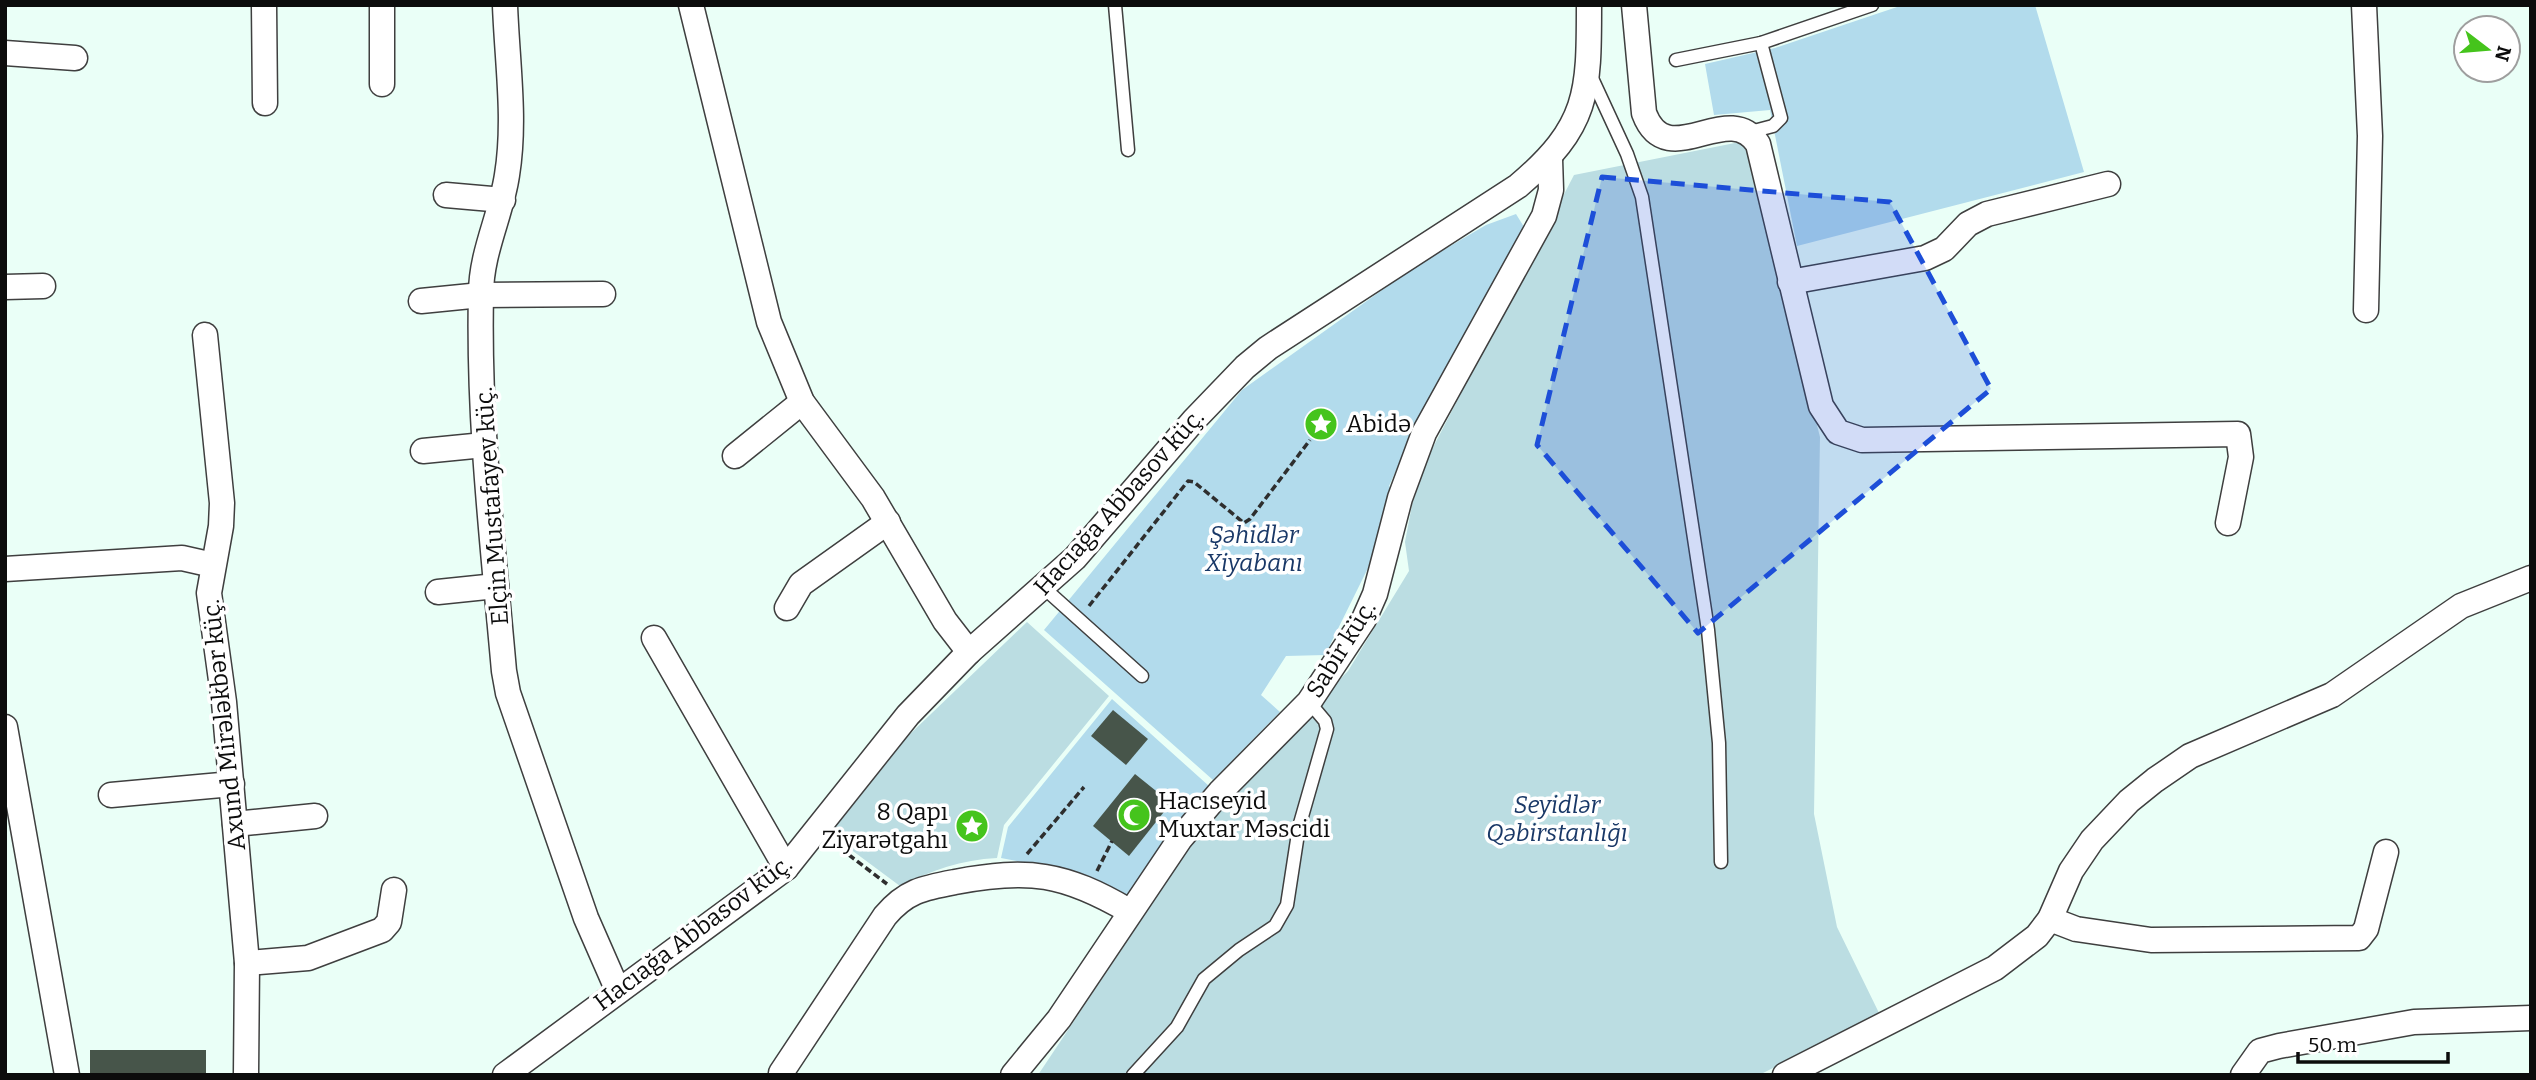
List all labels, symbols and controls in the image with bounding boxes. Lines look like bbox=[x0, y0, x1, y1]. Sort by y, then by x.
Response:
north arrow bbox=[2452, 14, 2522, 84]
text: N bbox=[2490, 43, 2516, 64]
street label: Elçin Mustafayev küç. bbox=[470, 386, 514, 626]
street label: Hacıağa Abbasov küç. bbox=[1028, 403, 1210, 601]
place icon: Abidə bbox=[1302, 405, 1340, 443]
place label: Abidə bbox=[1346, 410, 1411, 438]
park label: Şəhidlər Xiyabanı bbox=[1204, 521, 1303, 577]
street label: Sabir küç. bbox=[1300, 595, 1382, 703]
street label: Axund Mirələkbər küç. bbox=[197, 598, 251, 852]
place label: Hacıseyid Muxtar Məscidi bbox=[1158, 787, 1330, 843]
park label: Seyidlər Qəbirstanlığı bbox=[1486, 791, 1628, 847]
mosque icon: Hacıseyid Muxtar Məscidi bbox=[1115, 796, 1153, 834]
place label: 8 Qapı Ziyarətgahı bbox=[821, 798, 948, 854]
place icon: 8 Qapı Ziyarətgahı bbox=[953, 807, 991, 845]
street label: Hacıağa Abbasov küç. bbox=[589, 849, 797, 1017]
scale bar bbox=[2298, 1020, 2448, 1064]
text: 50 m bbox=[2308, 1032, 2357, 1058]

